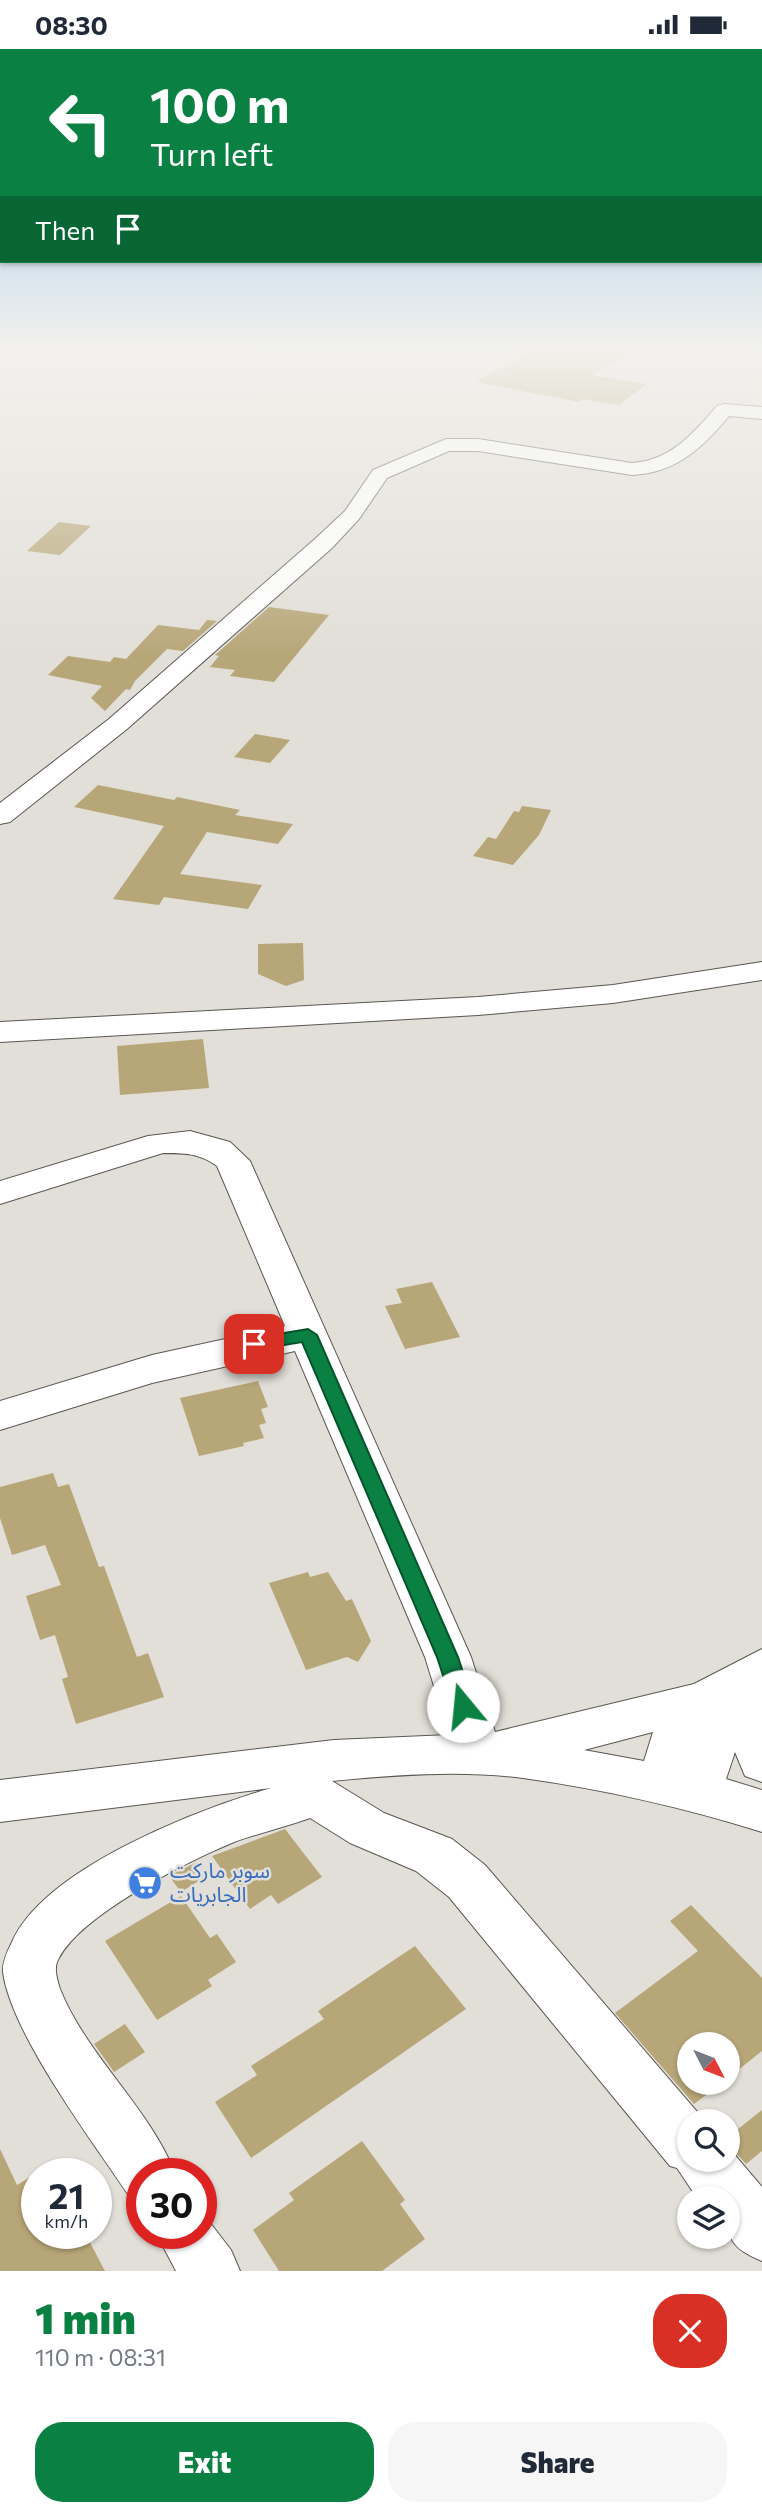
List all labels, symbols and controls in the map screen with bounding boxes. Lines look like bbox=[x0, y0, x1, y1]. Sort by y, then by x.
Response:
text: 08:30 bbox=[35, 9, 108, 40]
text: 100 m bbox=[150, 73, 289, 133]
icon: left bbox=[35, 77, 126, 168]
text: Turn left bbox=[150, 133, 274, 173]
icon: arrive bbox=[109, 210, 147, 248]
text: Then bbox=[35, 214, 95, 245]
pin bbox=[224, 1314, 284, 1374]
icon: arrive bbox=[235, 1325, 273, 1363]
position arrow bbox=[426, 1669, 500, 1743]
place label: سوبر ماركت الجابريات bbox=[170, 1857, 270, 1907]
supermarket icon: سوبر ماركت الجابريات bbox=[126, 1864, 164, 1902]
north arrow bbox=[677, 2032, 740, 2095]
map controls bbox=[677, 2032, 740, 2249]
button: search bbox=[677, 2109, 740, 2172]
speed limit sign: 30 bbox=[126, 2158, 217, 2249]
text: 21 bbox=[49, 2173, 84, 2216]
button: layers bbox=[677, 2186, 740, 2249]
text: km/h bbox=[45, 2210, 88, 2232]
text: 1 min bbox=[35, 2291, 136, 2343]
button: close bbox=[653, 2294, 727, 2368]
text: 110 m · 08:31 bbox=[35, 2343, 166, 2371]
button: Exit bbox=[35, 2422, 374, 2502]
button: Share bbox=[388, 2422, 727, 2502]

